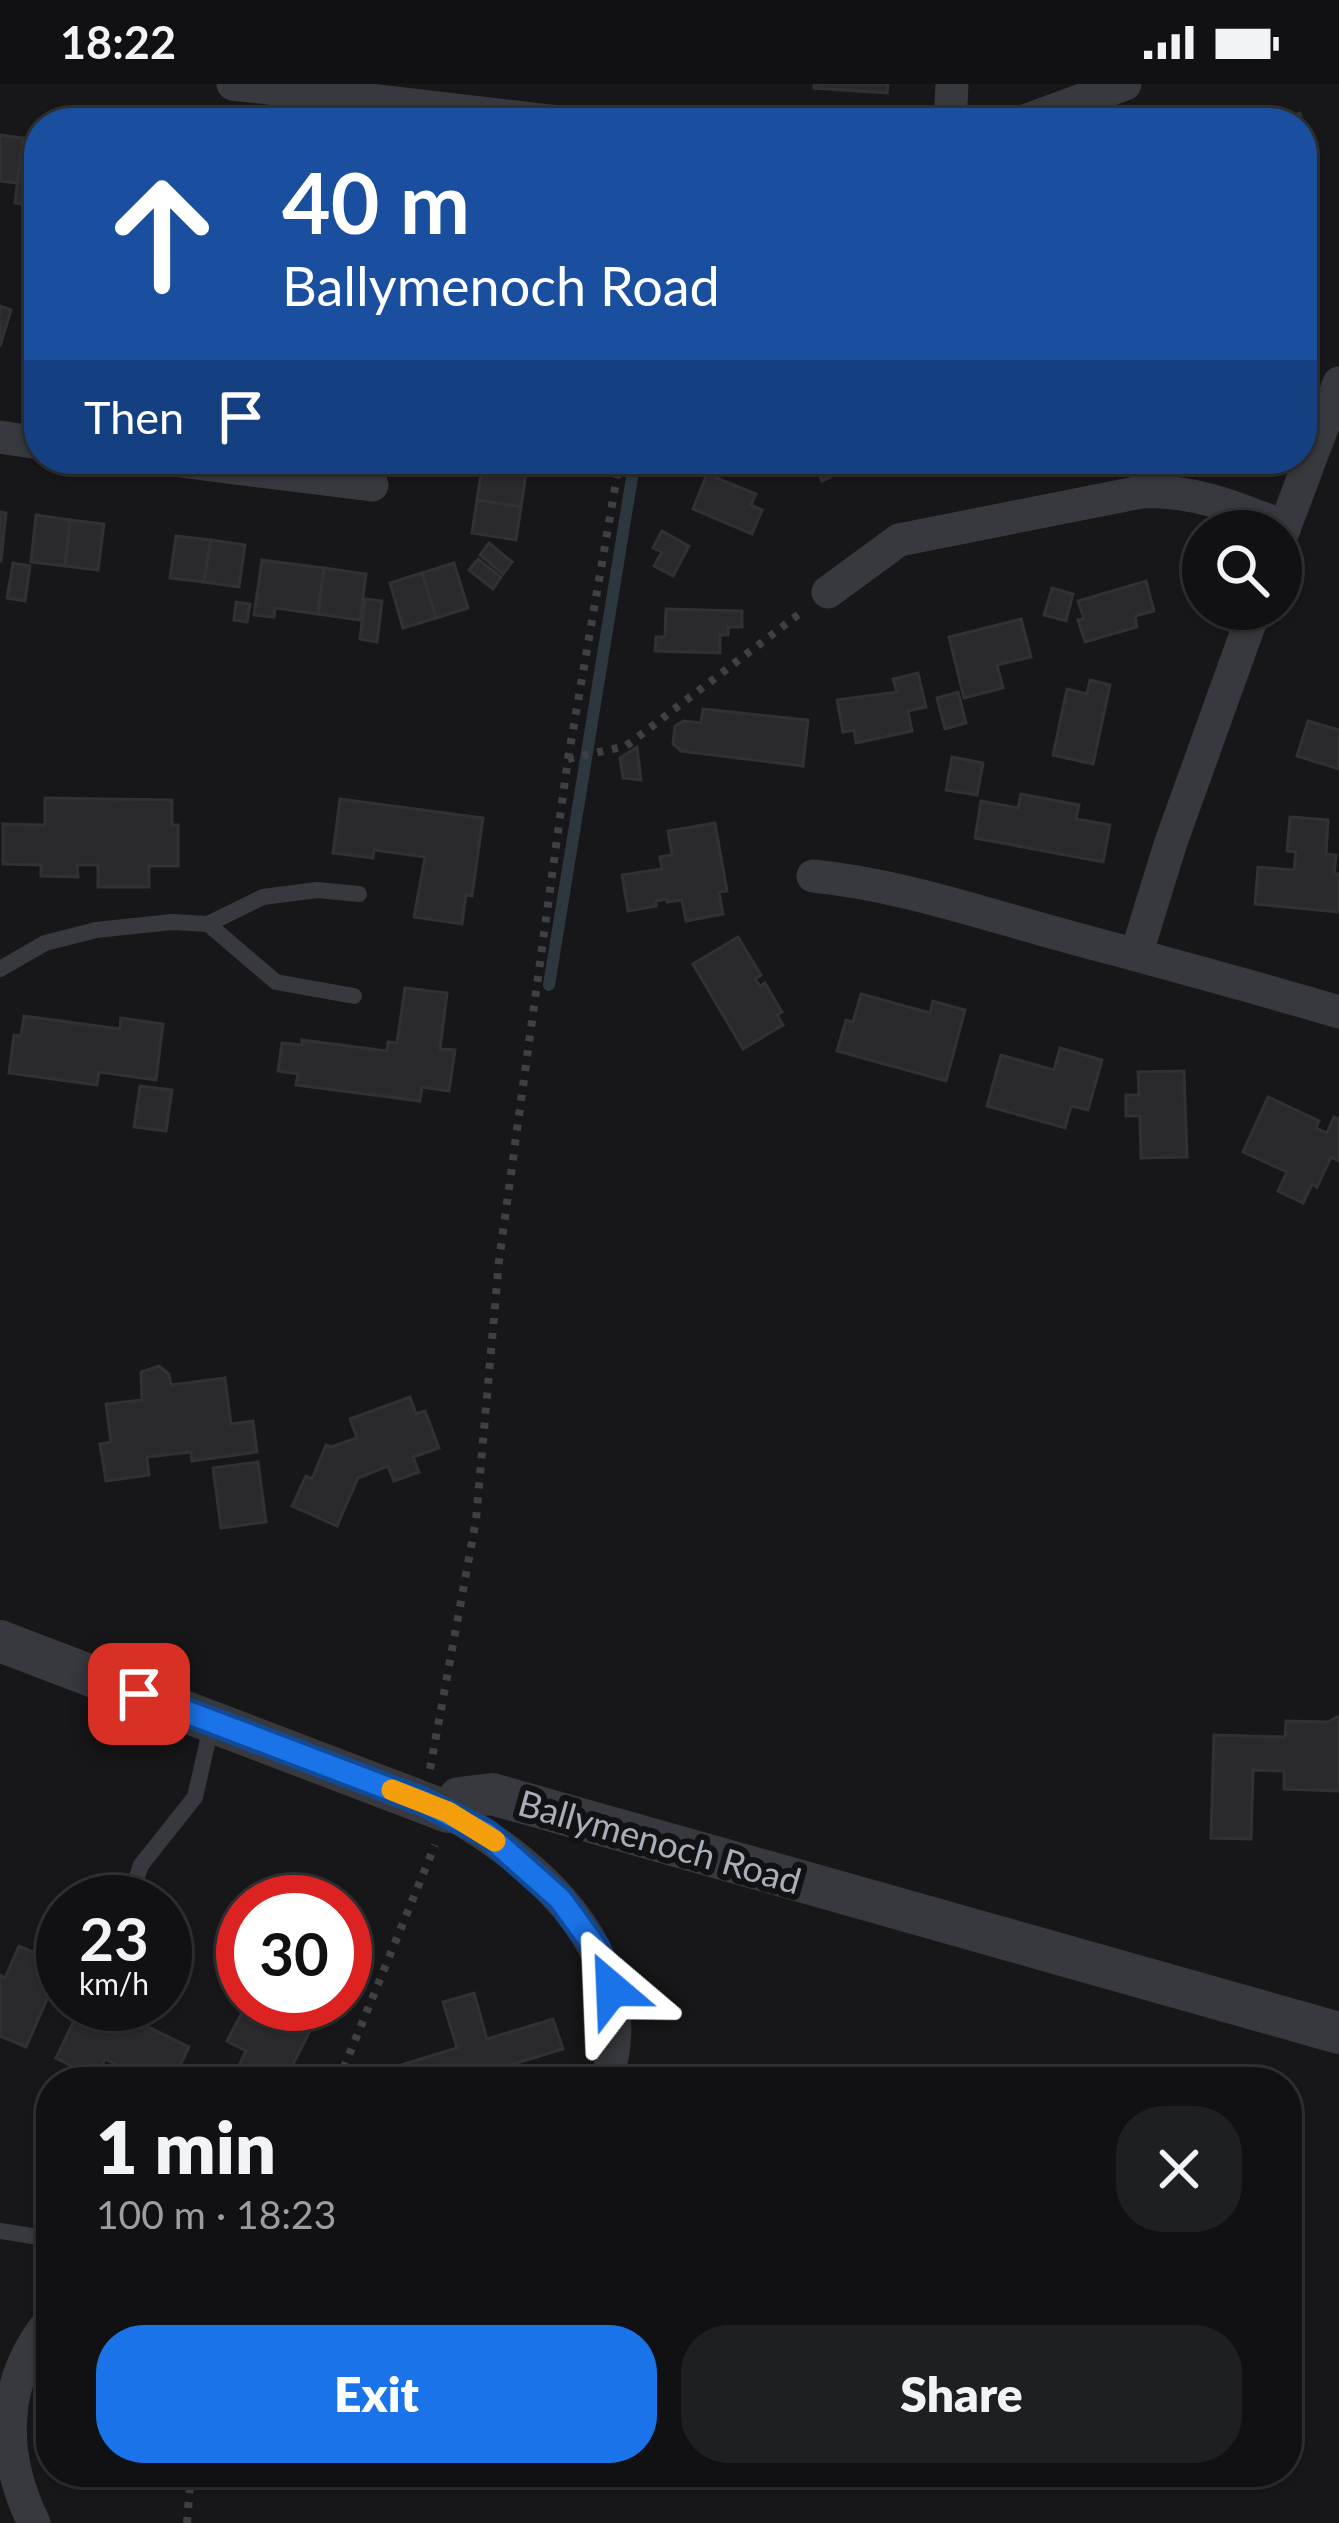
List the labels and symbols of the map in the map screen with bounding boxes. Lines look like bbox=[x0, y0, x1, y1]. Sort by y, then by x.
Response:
pin bbox=[88, 1643, 190, 1745]
street label: Ballymenoch Road bbox=[514, 1780, 806, 1902]
speed limit sign: 30 bbox=[216, 1875, 372, 2031]
position arrow bbox=[549, 1926, 675, 2052]

